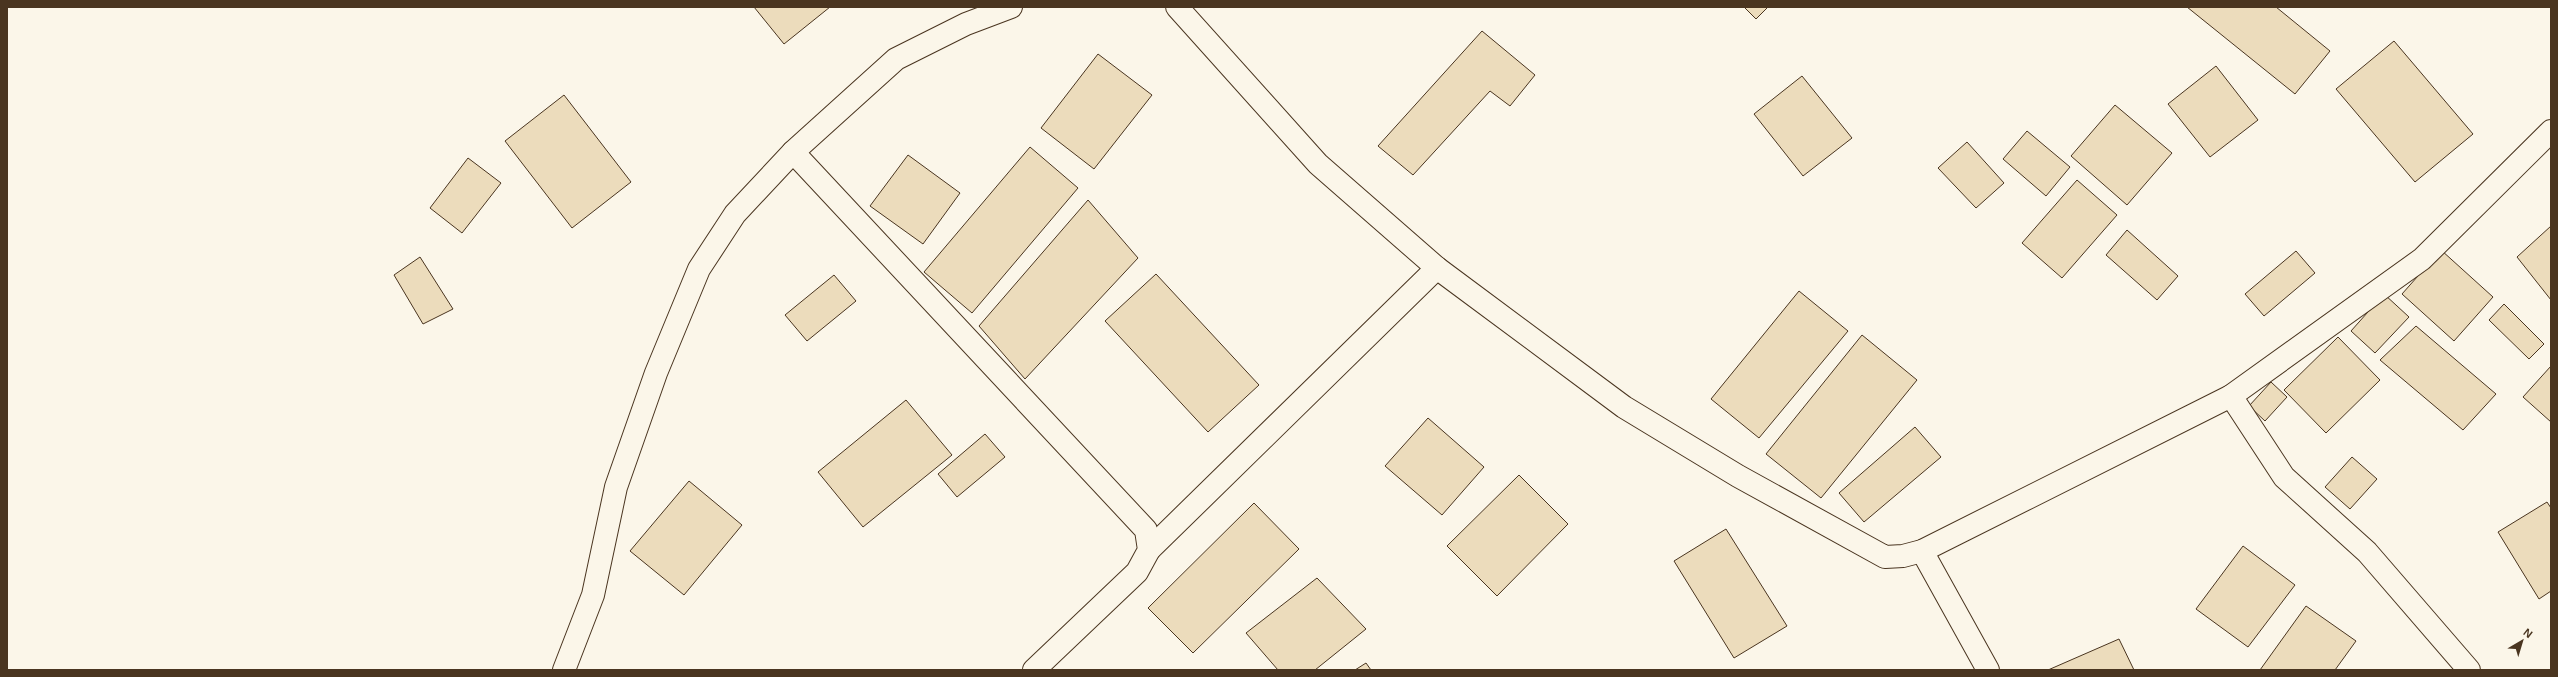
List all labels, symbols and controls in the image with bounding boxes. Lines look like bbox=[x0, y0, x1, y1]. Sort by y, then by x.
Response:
north arrow bbox=[2502, 621, 2542, 661]
text: N bbox=[2521, 626, 2535, 640]

